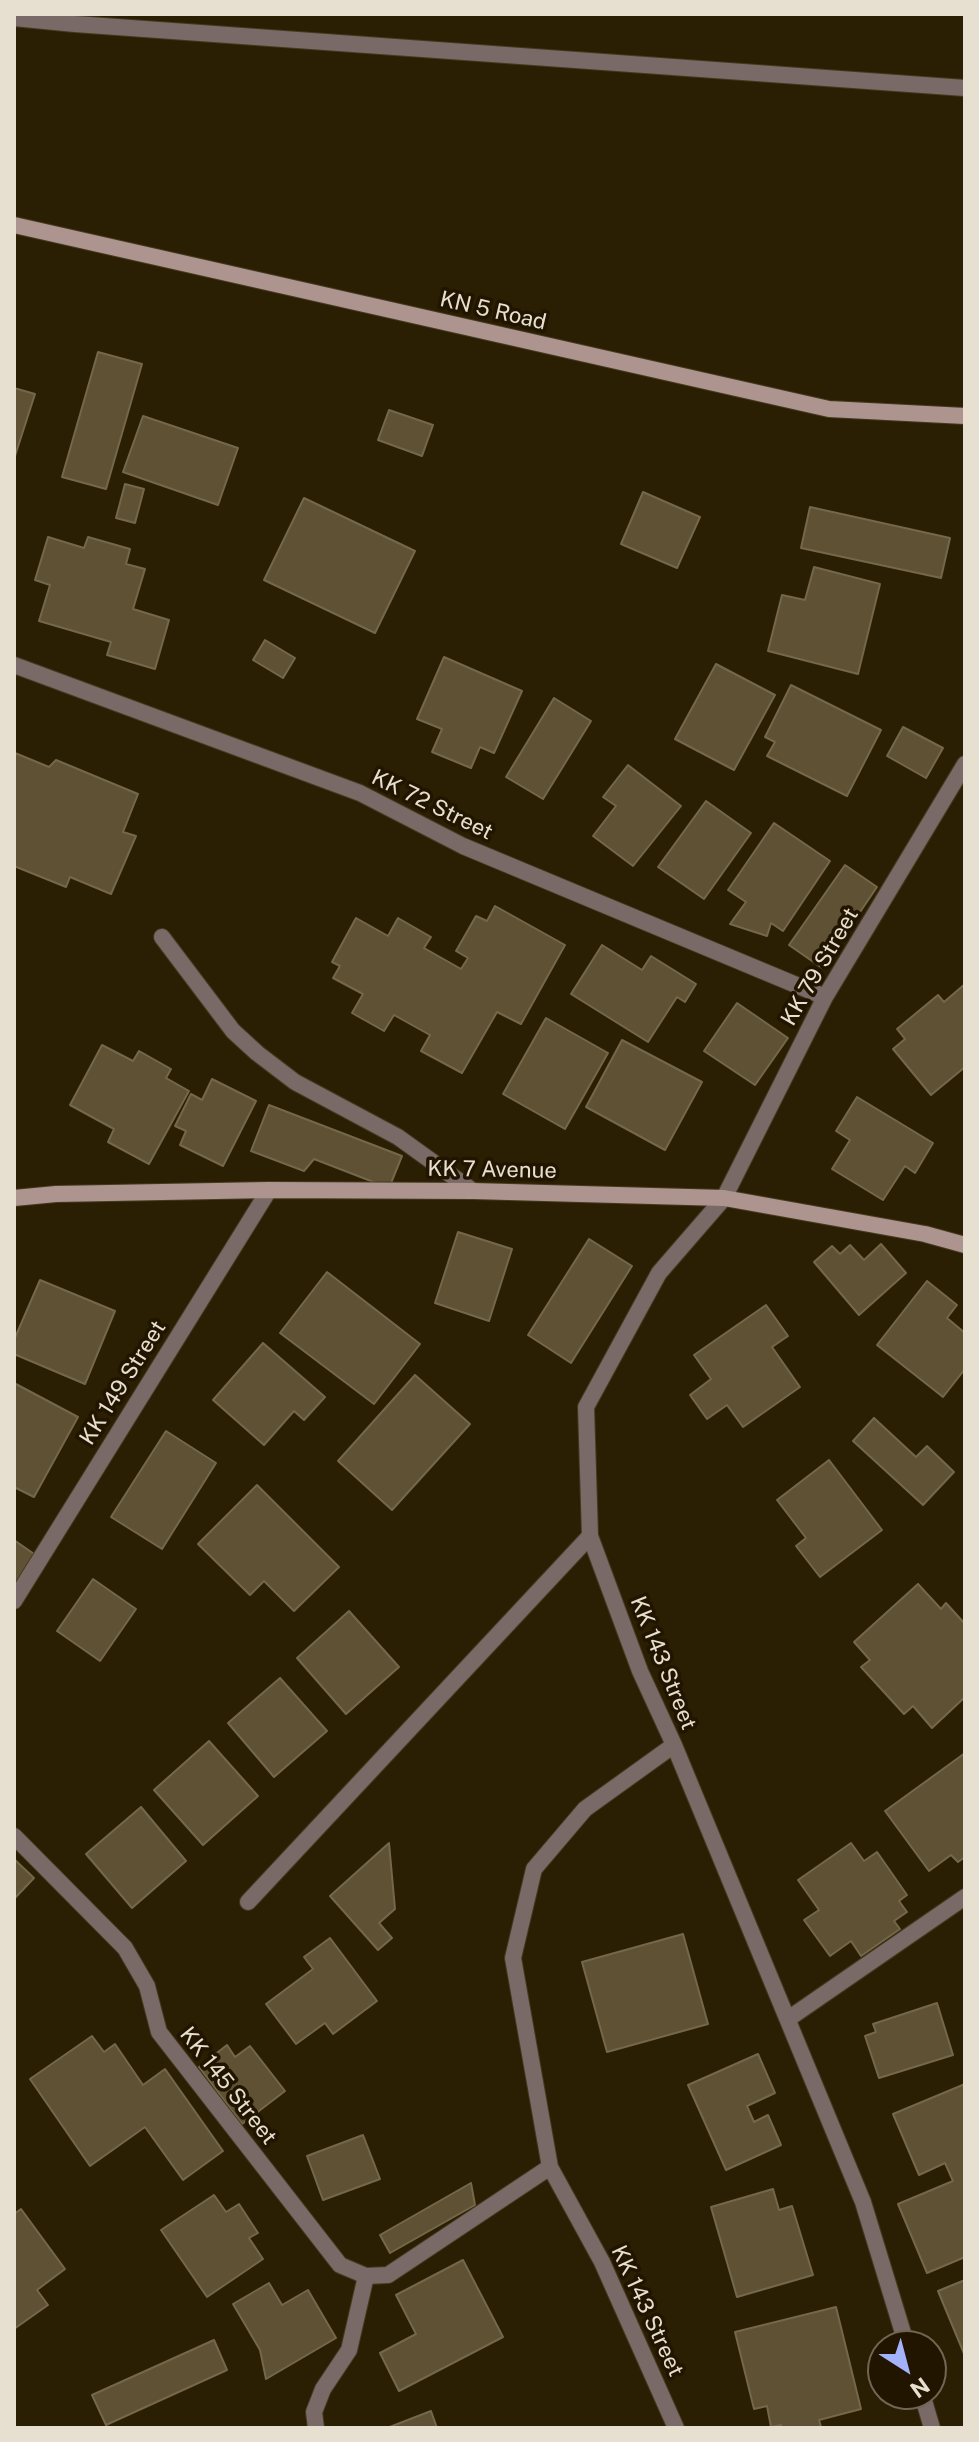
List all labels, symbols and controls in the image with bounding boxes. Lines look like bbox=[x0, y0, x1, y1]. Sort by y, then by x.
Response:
street label: KN 5 Road bbox=[437, 286, 549, 336]
street label: KK 72 Street bbox=[367, 764, 497, 846]
street label: KK 79 Street bbox=[776, 903, 864, 1031]
street label: KK 7 Avenue bbox=[427, 1156, 557, 1184]
street label: KK 149 Street bbox=[74, 1316, 172, 1450]
street label: KK 143 Street bbox=[624, 1592, 702, 1734]
street label: KK 145 Street bbox=[174, 2022, 282, 2150]
street label: KK 143 Street bbox=[605, 2241, 689, 2381]
north arrow bbox=[867, 2330, 947, 2410]
text: N bbox=[905, 2372, 935, 2403]

